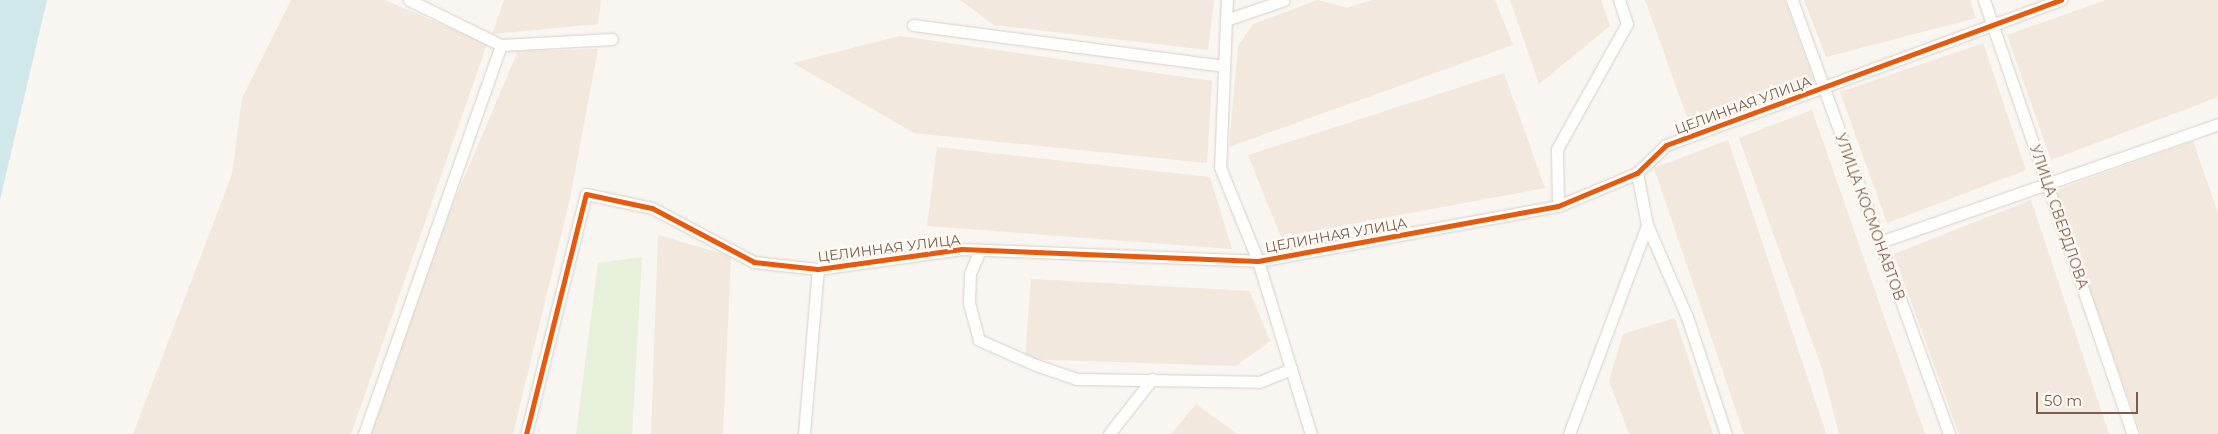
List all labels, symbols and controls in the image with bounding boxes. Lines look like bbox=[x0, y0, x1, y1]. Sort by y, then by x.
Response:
street label: ЦЕЛИННАЯ УЛИЦА bbox=[1673, 72, 1813, 138]
street label: УЛИЦА КОСМОНАВТОВ bbox=[1832, 131, 1908, 303]
street label: УЛИЦА СВЕРДЛОВА bbox=[2026, 143, 2092, 291]
street label: ЦЕЛИННАЯ УЛИЦА bbox=[1264, 214, 1408, 256]
street label: ЦЕЛИННАЯ УЛИЦА bbox=[817, 231, 961, 265]
scale bar bbox=[2038, 382, 2140, 414]
text: 50 m bbox=[2044, 391, 2082, 410]

